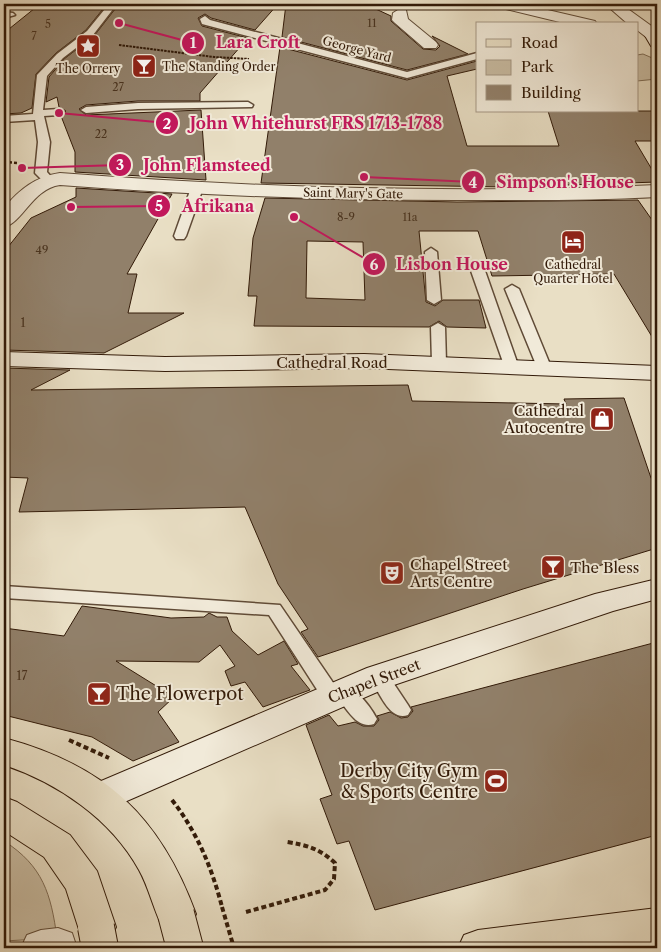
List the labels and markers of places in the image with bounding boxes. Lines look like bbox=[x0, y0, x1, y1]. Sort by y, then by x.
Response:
callout: Lara Croft bbox=[181, 27, 310, 58]
place icon: The Orrery bbox=[75, 33, 101, 59]
bar icon: The Standing Order bbox=[131, 53, 157, 79]
place label: The Standing Order bbox=[162, 59, 276, 74]
place label: The Orrery bbox=[56, 61, 121, 76]
callout: John Whitehurst FRS 1713-1788 bbox=[155, 108, 453, 139]
callout: John Flamsteed bbox=[108, 150, 280, 181]
callout: Simpson's House bbox=[461, 167, 644, 198]
callout: Afrikana bbox=[147, 191, 264, 222]
hotel icon: Cathedral Quarter Hotel bbox=[560, 229, 586, 255]
callout: Lisbon House bbox=[361, 249, 518, 280]
place label: Cathedral Quarter Hotel bbox=[533, 257, 613, 286]
place label: Cathedral Autocentre bbox=[503, 401, 585, 437]
shop icon: Cathedral Autocentre bbox=[589, 406, 615, 432]
bar icon: The Bless bbox=[540, 554, 566, 580]
place label: Chapel Street Arts Centre bbox=[409, 555, 508, 591]
place label: The Bless bbox=[570, 558, 639, 577]
theatre icon: Chapel Street Arts Centre bbox=[379, 560, 405, 586]
bar icon: The Flowerpot bbox=[86, 681, 112, 707]
place label: The Flowerpot bbox=[116, 683, 244, 705]
place label: Derby City Gym & Sports Centre bbox=[340, 760, 478, 803]
sports icon: Derby City Gym & Sports Centre bbox=[483, 768, 509, 794]

